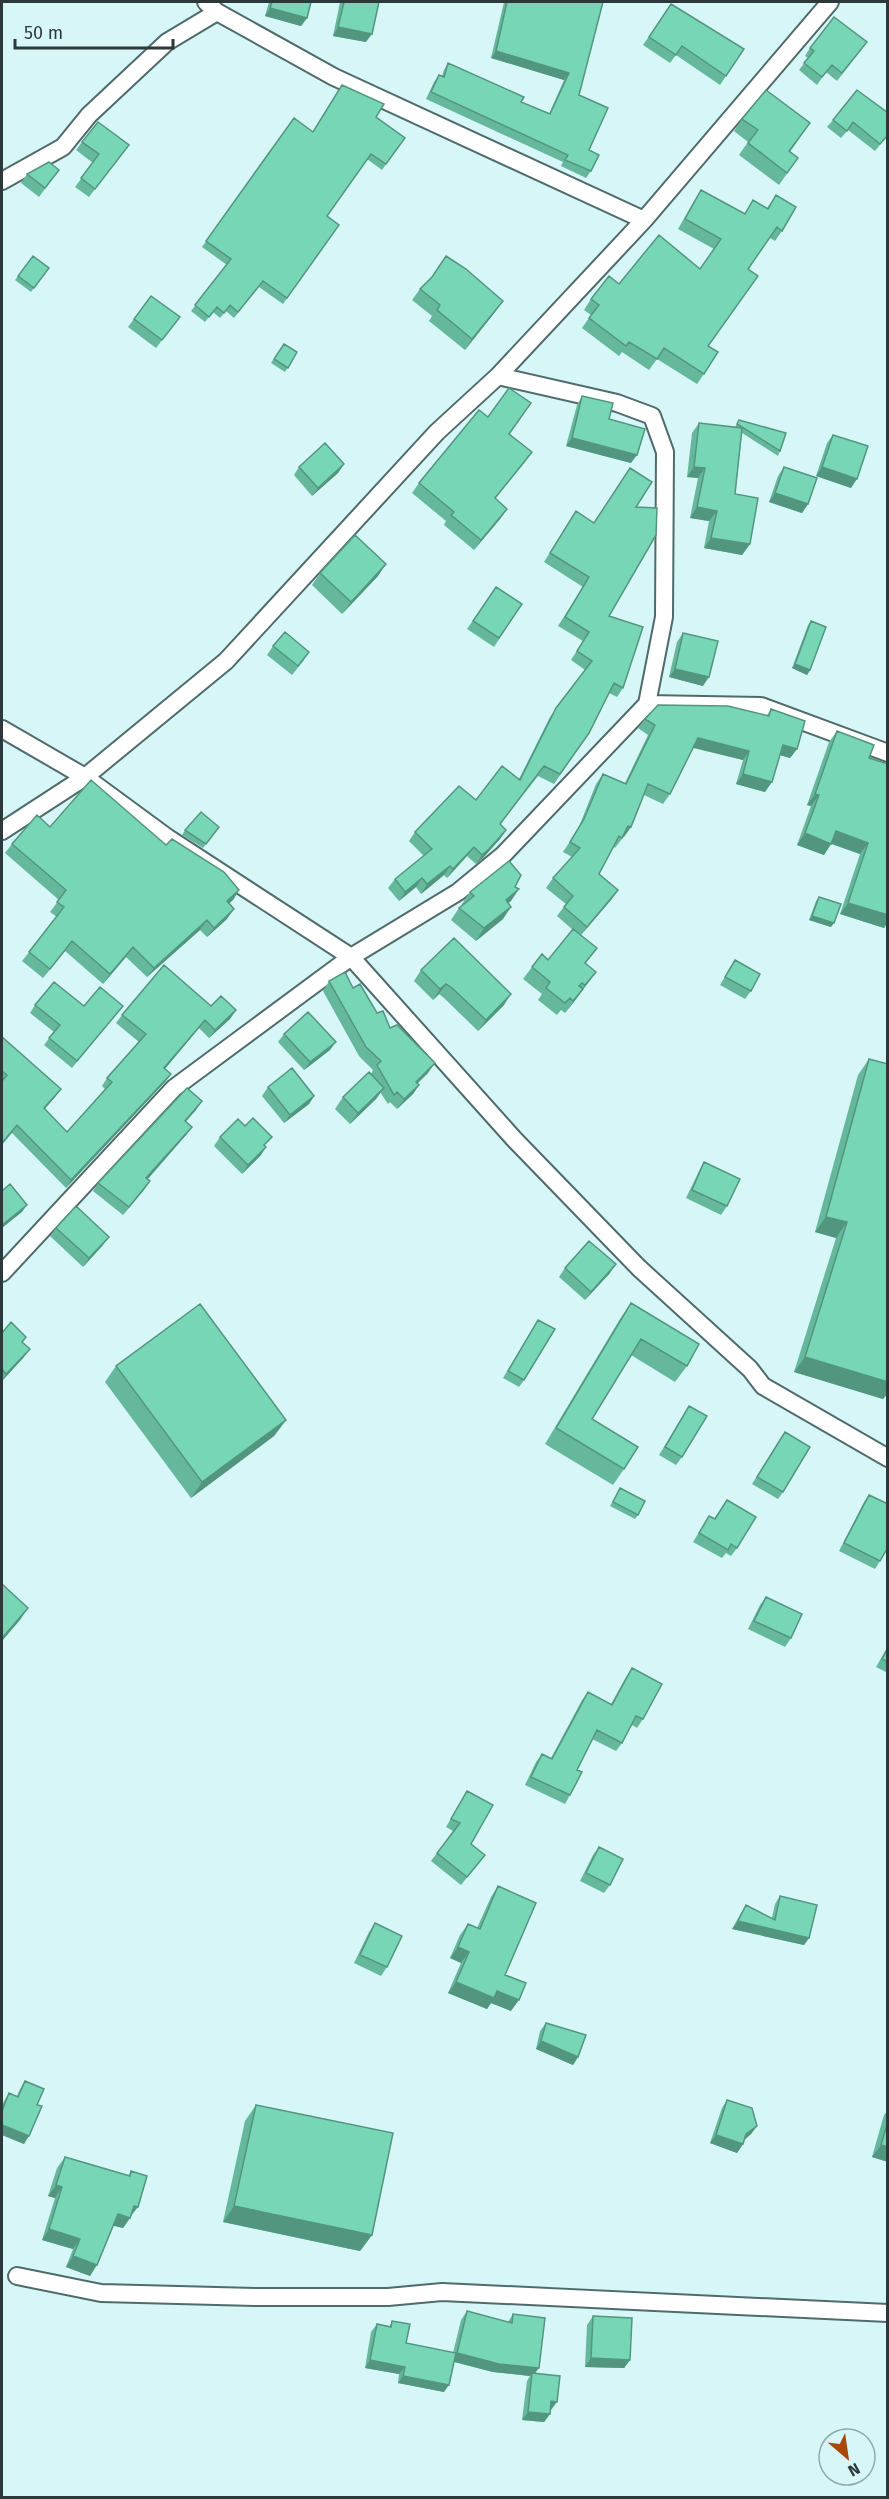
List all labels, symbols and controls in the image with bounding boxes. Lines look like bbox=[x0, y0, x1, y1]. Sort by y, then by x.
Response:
scale bar bbox=[15, 12, 172, 50]
text: 50 m bbox=[24, 22, 63, 44]
north arrow bbox=[817, 2427, 877, 2487]
text: N bbox=[845, 2459, 863, 2481]

